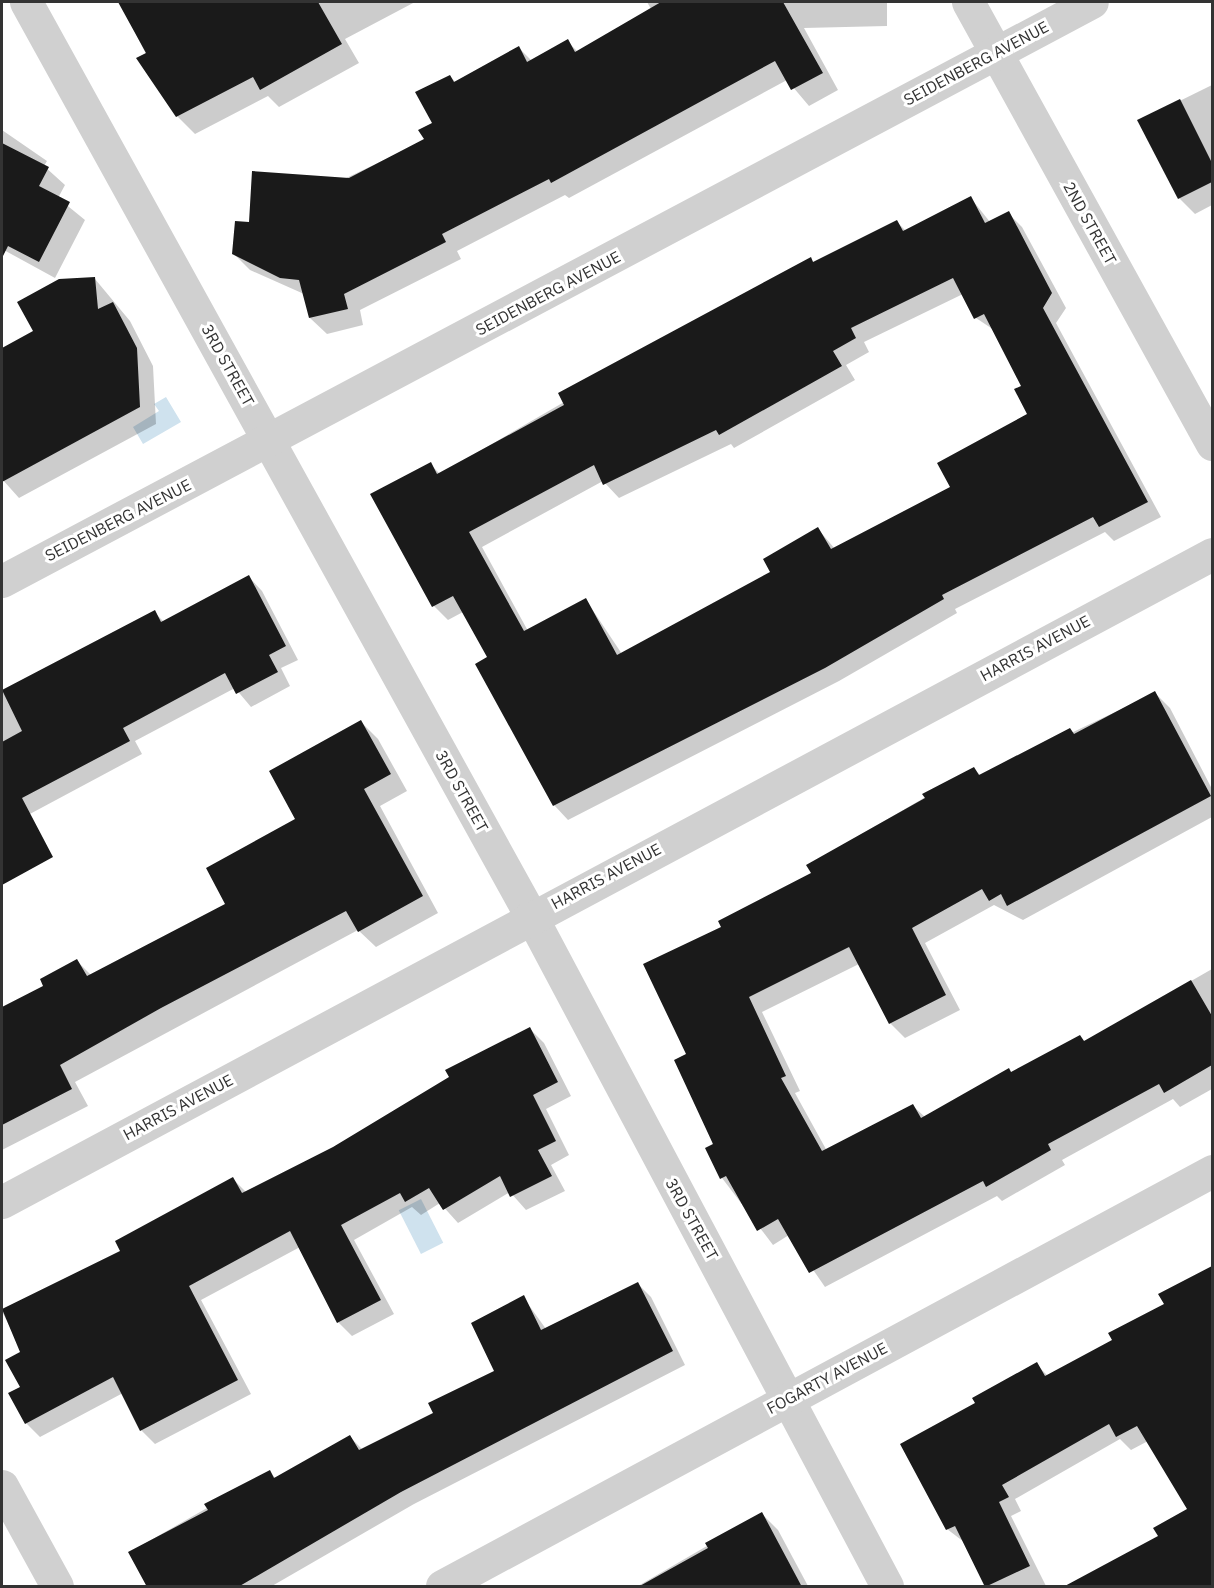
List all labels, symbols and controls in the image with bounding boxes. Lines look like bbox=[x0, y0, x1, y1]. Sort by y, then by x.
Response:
street label: SEIDENBERG AVENUE bbox=[900, 17, 1052, 109]
street label: 2ND STREET bbox=[1059, 178, 1121, 268]
street label: SEIDENBERG AVENUE bbox=[472, 247, 624, 339]
street label: 3RD STREET bbox=[198, 321, 258, 409]
street label: SEIDENBERG AVENUE bbox=[42, 475, 194, 565]
street label: HARRIS AVENUE bbox=[977, 611, 1093, 685]
street label: 3RD STREET bbox=[432, 747, 492, 835]
street label: HARRIS AVENUE bbox=[548, 839, 664, 913]
street label: HARRIS AVENUE bbox=[120, 1070, 236, 1144]
street label: 3RD STREET bbox=[662, 1175, 722, 1263]
street label: FOGARTY AVENUE bbox=[763, 1338, 891, 1418]

